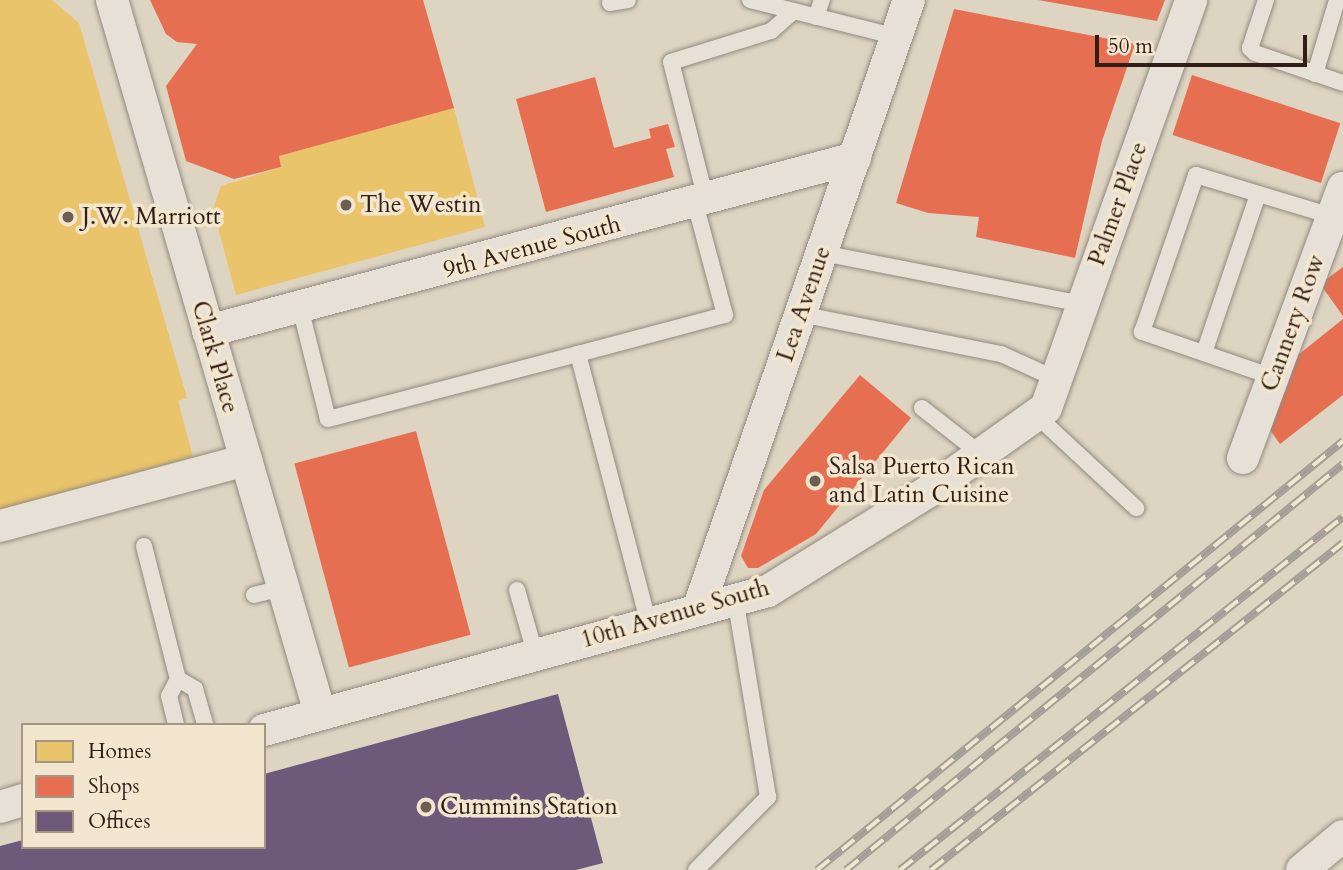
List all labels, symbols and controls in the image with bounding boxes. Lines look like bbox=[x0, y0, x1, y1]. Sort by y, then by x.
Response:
scale bar bbox=[1098, 21, 1310, 65]
text: 50 m bbox=[1108, 32, 1153, 61]
street label: Palmer Place bbox=[1082, 138, 1154, 270]
place label: The Westin bbox=[360, 191, 482, 219]
marker: The Westin bbox=[338, 197, 354, 213]
place label: J.W. Marriott bbox=[82, 203, 221, 231]
marker: J.W. Marriott bbox=[60, 209, 76, 225]
street label: 9th Avenue South bbox=[440, 209, 624, 285]
street label: Lea Avenue bbox=[771, 243, 837, 365]
street label: Cannery Row bbox=[1255, 251, 1331, 395]
street label: Clark Place bbox=[185, 298, 245, 416]
place label: Salsa Puerto Rican and Latin Cuisine bbox=[829, 453, 1015, 509]
marker: Salsa Puerto Rican and Latin Cuisine bbox=[807, 473, 823, 489]
street label: 10th Avenue South bbox=[577, 573, 773, 655]
legend bbox=[21, 723, 266, 849]
text: Homes bbox=[88, 737, 151, 766]
text: Shops bbox=[88, 772, 140, 801]
place label: Cummins Station bbox=[440, 793, 618, 821]
marker: Cummins Station bbox=[418, 799, 434, 815]
text: Offices bbox=[88, 807, 150, 836]

